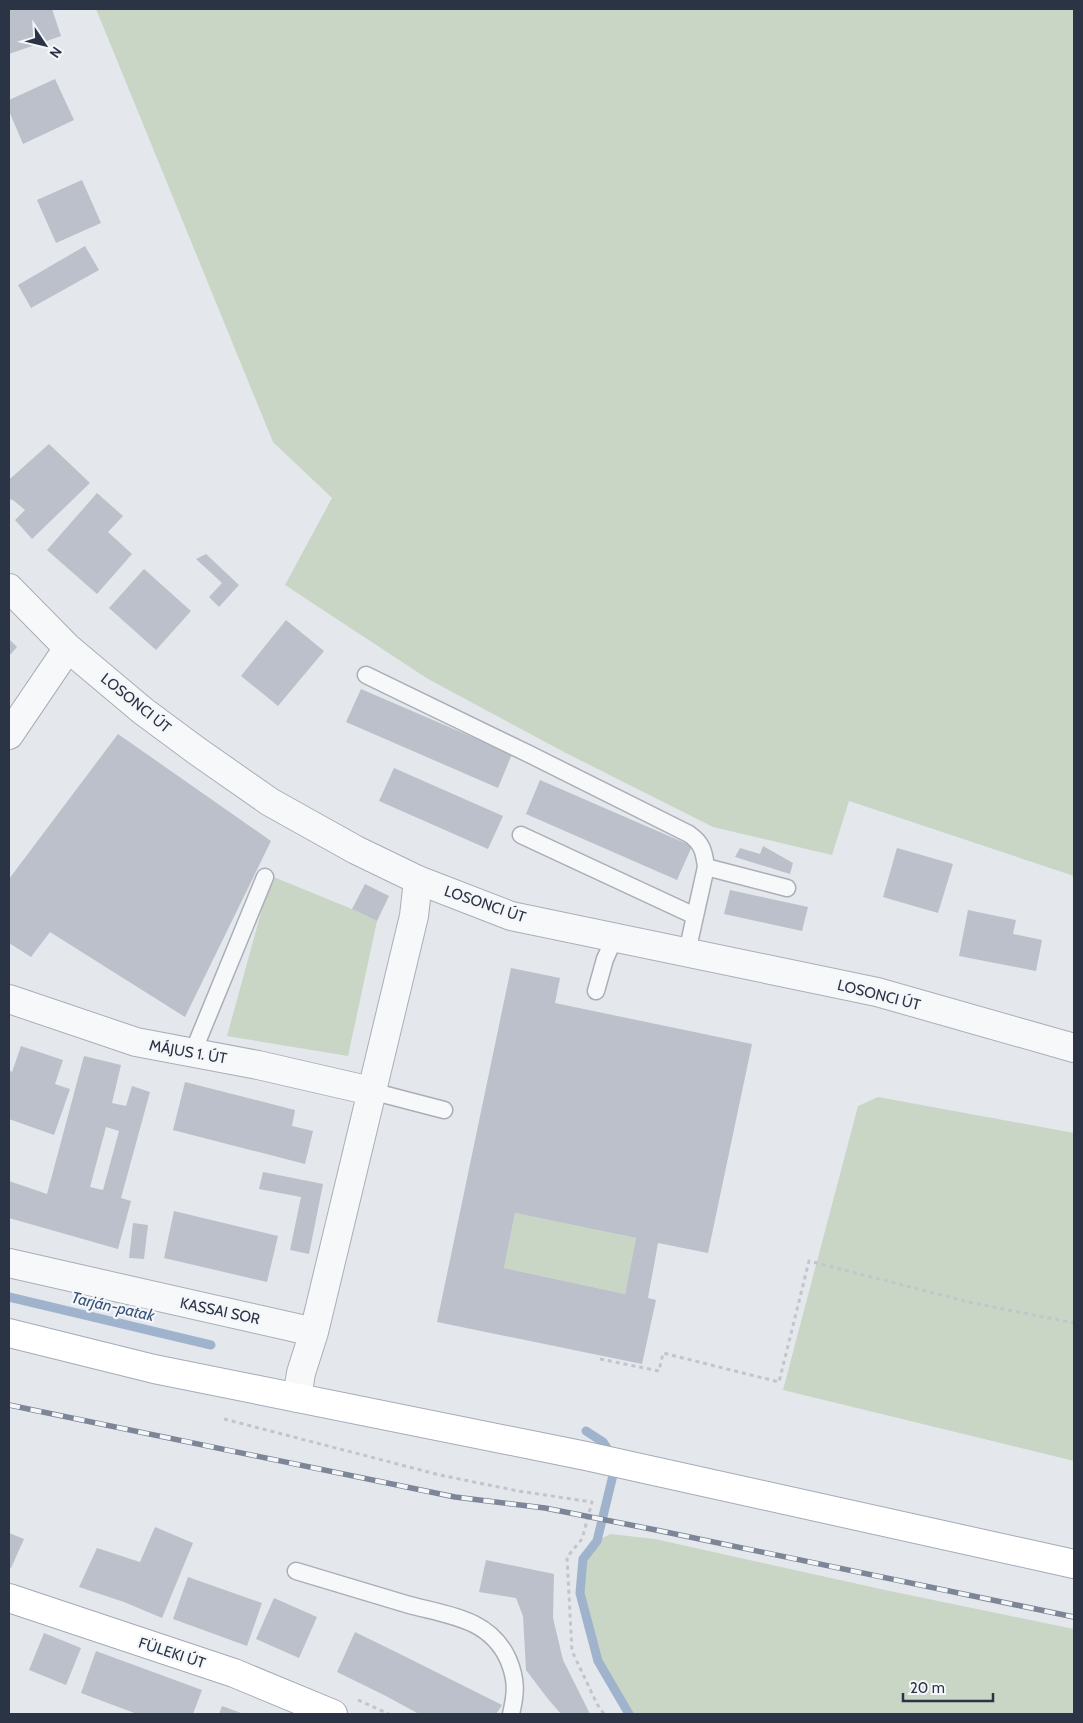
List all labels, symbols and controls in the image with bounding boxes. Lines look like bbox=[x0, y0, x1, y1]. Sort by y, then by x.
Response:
north arrow bbox=[20, 20, 70, 70]
text: N bbox=[45, 43, 66, 62]
street label: LOSONCI ÚT bbox=[97, 669, 175, 737]
street label: LOSONCI ÚT bbox=[442, 881, 528, 926]
street label: LOSONCI ÚT bbox=[836, 975, 923, 1014]
street label: MÁJUS 1. ÚT bbox=[148, 1035, 228, 1068]
water label: Tarján-patak bbox=[70, 1288, 157, 1326]
street label: KASSAI SOR bbox=[178, 1294, 262, 1328]
street label: FÜLEKI ÚT bbox=[136, 1633, 208, 1672]
scale bar bbox=[903, 1670, 993, 1702]
text: 20 m bbox=[910, 1679, 945, 1697]

